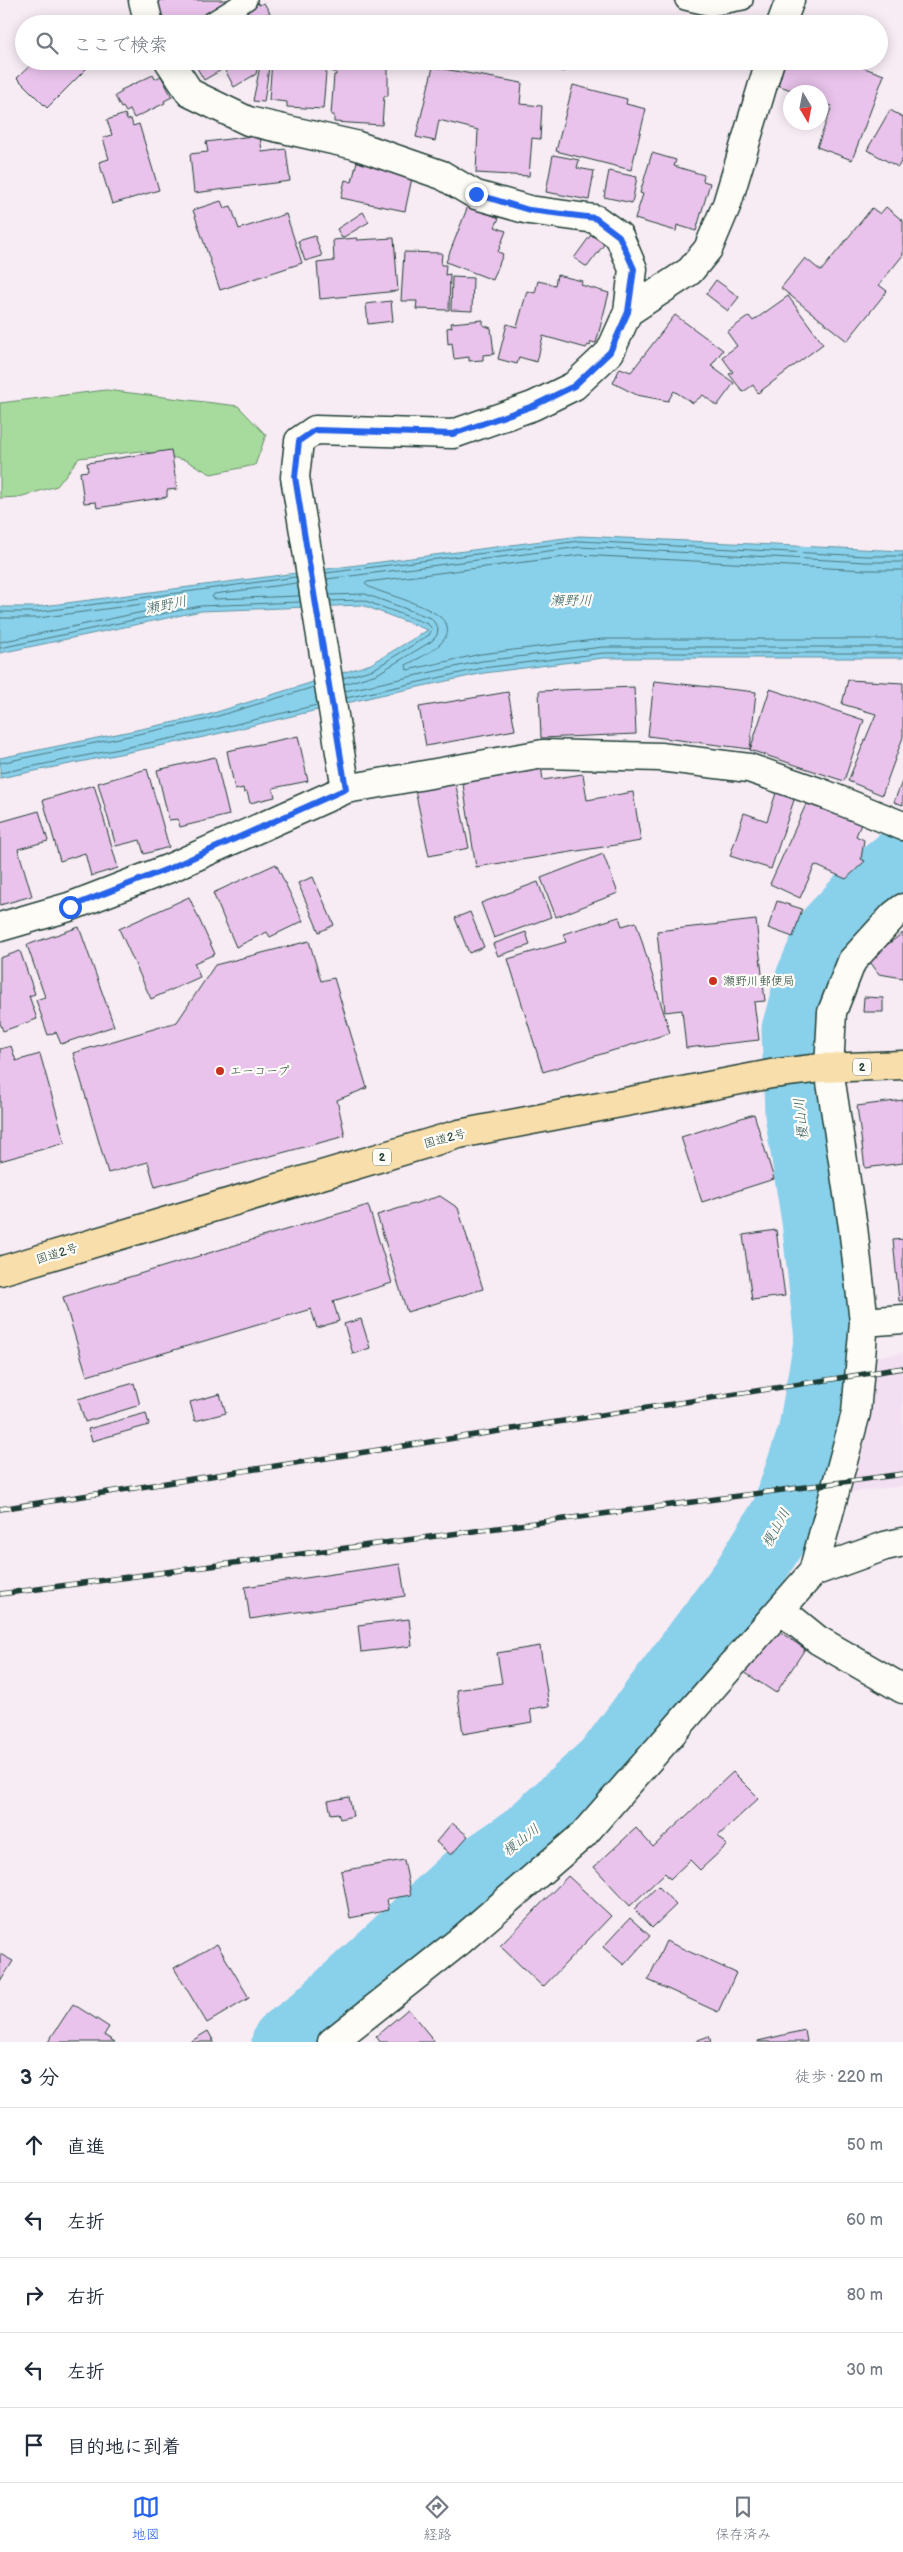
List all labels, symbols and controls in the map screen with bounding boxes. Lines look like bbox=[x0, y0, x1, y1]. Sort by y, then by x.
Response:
search box bbox=[15, 15, 888, 70]
icon: search bbox=[33, 29, 61, 57]
text: ここで検索 bbox=[73, 34, 168, 57]
north arrow bbox=[783, 85, 828, 130]
route end bbox=[465, 183, 488, 206]
water label: 瀬野川 bbox=[550, 592, 592, 609]
water label: 瀬野川 bbox=[144, 593, 188, 617]
route start bbox=[59, 896, 82, 919]
place label: 瀬野川郵便局 bbox=[723, 974, 795, 989]
marker: 瀬野川郵便局 bbox=[707, 975, 719, 987]
road number: 2 bbox=[853, 1058, 871, 1076]
place label: エーコープ bbox=[230, 1064, 290, 1079]
marker: エーコープ bbox=[214, 1065, 226, 1077]
water label: 榎山川 bbox=[790, 1097, 812, 1141]
street label: 国道2号 bbox=[422, 1126, 468, 1152]
road number: 2 bbox=[373, 1148, 391, 1166]
street label: 国道2号 bbox=[34, 1241, 80, 1267]
water label: 榎山川 bbox=[758, 1506, 794, 1550]
water label: 榎山川 bbox=[499, 1820, 543, 1860]
text: 3 分 bbox=[20, 2065, 59, 2090]
text: 徒歩 · 220 m bbox=[795, 2068, 883, 2087]
icon: ahead bbox=[20, 2131, 48, 2159]
text: 直進 bbox=[67, 2136, 105, 2159]
text: 50 m bbox=[847, 2136, 883, 2155]
icon: left bbox=[20, 2206, 48, 2234]
text: 左折 bbox=[67, 2211, 105, 2234]
text: 60 m bbox=[846, 2211, 883, 2230]
icon: right bbox=[20, 2281, 48, 2309]
text: 右折 bbox=[67, 2286, 105, 2309]
text: 80 m bbox=[847, 2286, 883, 2305]
icon: left bbox=[20, 2356, 48, 2384]
text: 左折 bbox=[67, 2361, 105, 2384]
text: 30 m bbox=[846, 2361, 883, 2380]
icon: arrive bbox=[20, 2431, 48, 2459]
text: 目的地に到着 bbox=[67, 2436, 181, 2459]
tab: 地図 bbox=[132, 2493, 160, 2543]
tab: 経路 bbox=[423, 2493, 451, 2543]
tab: 保存済み bbox=[715, 2493, 771, 2543]

